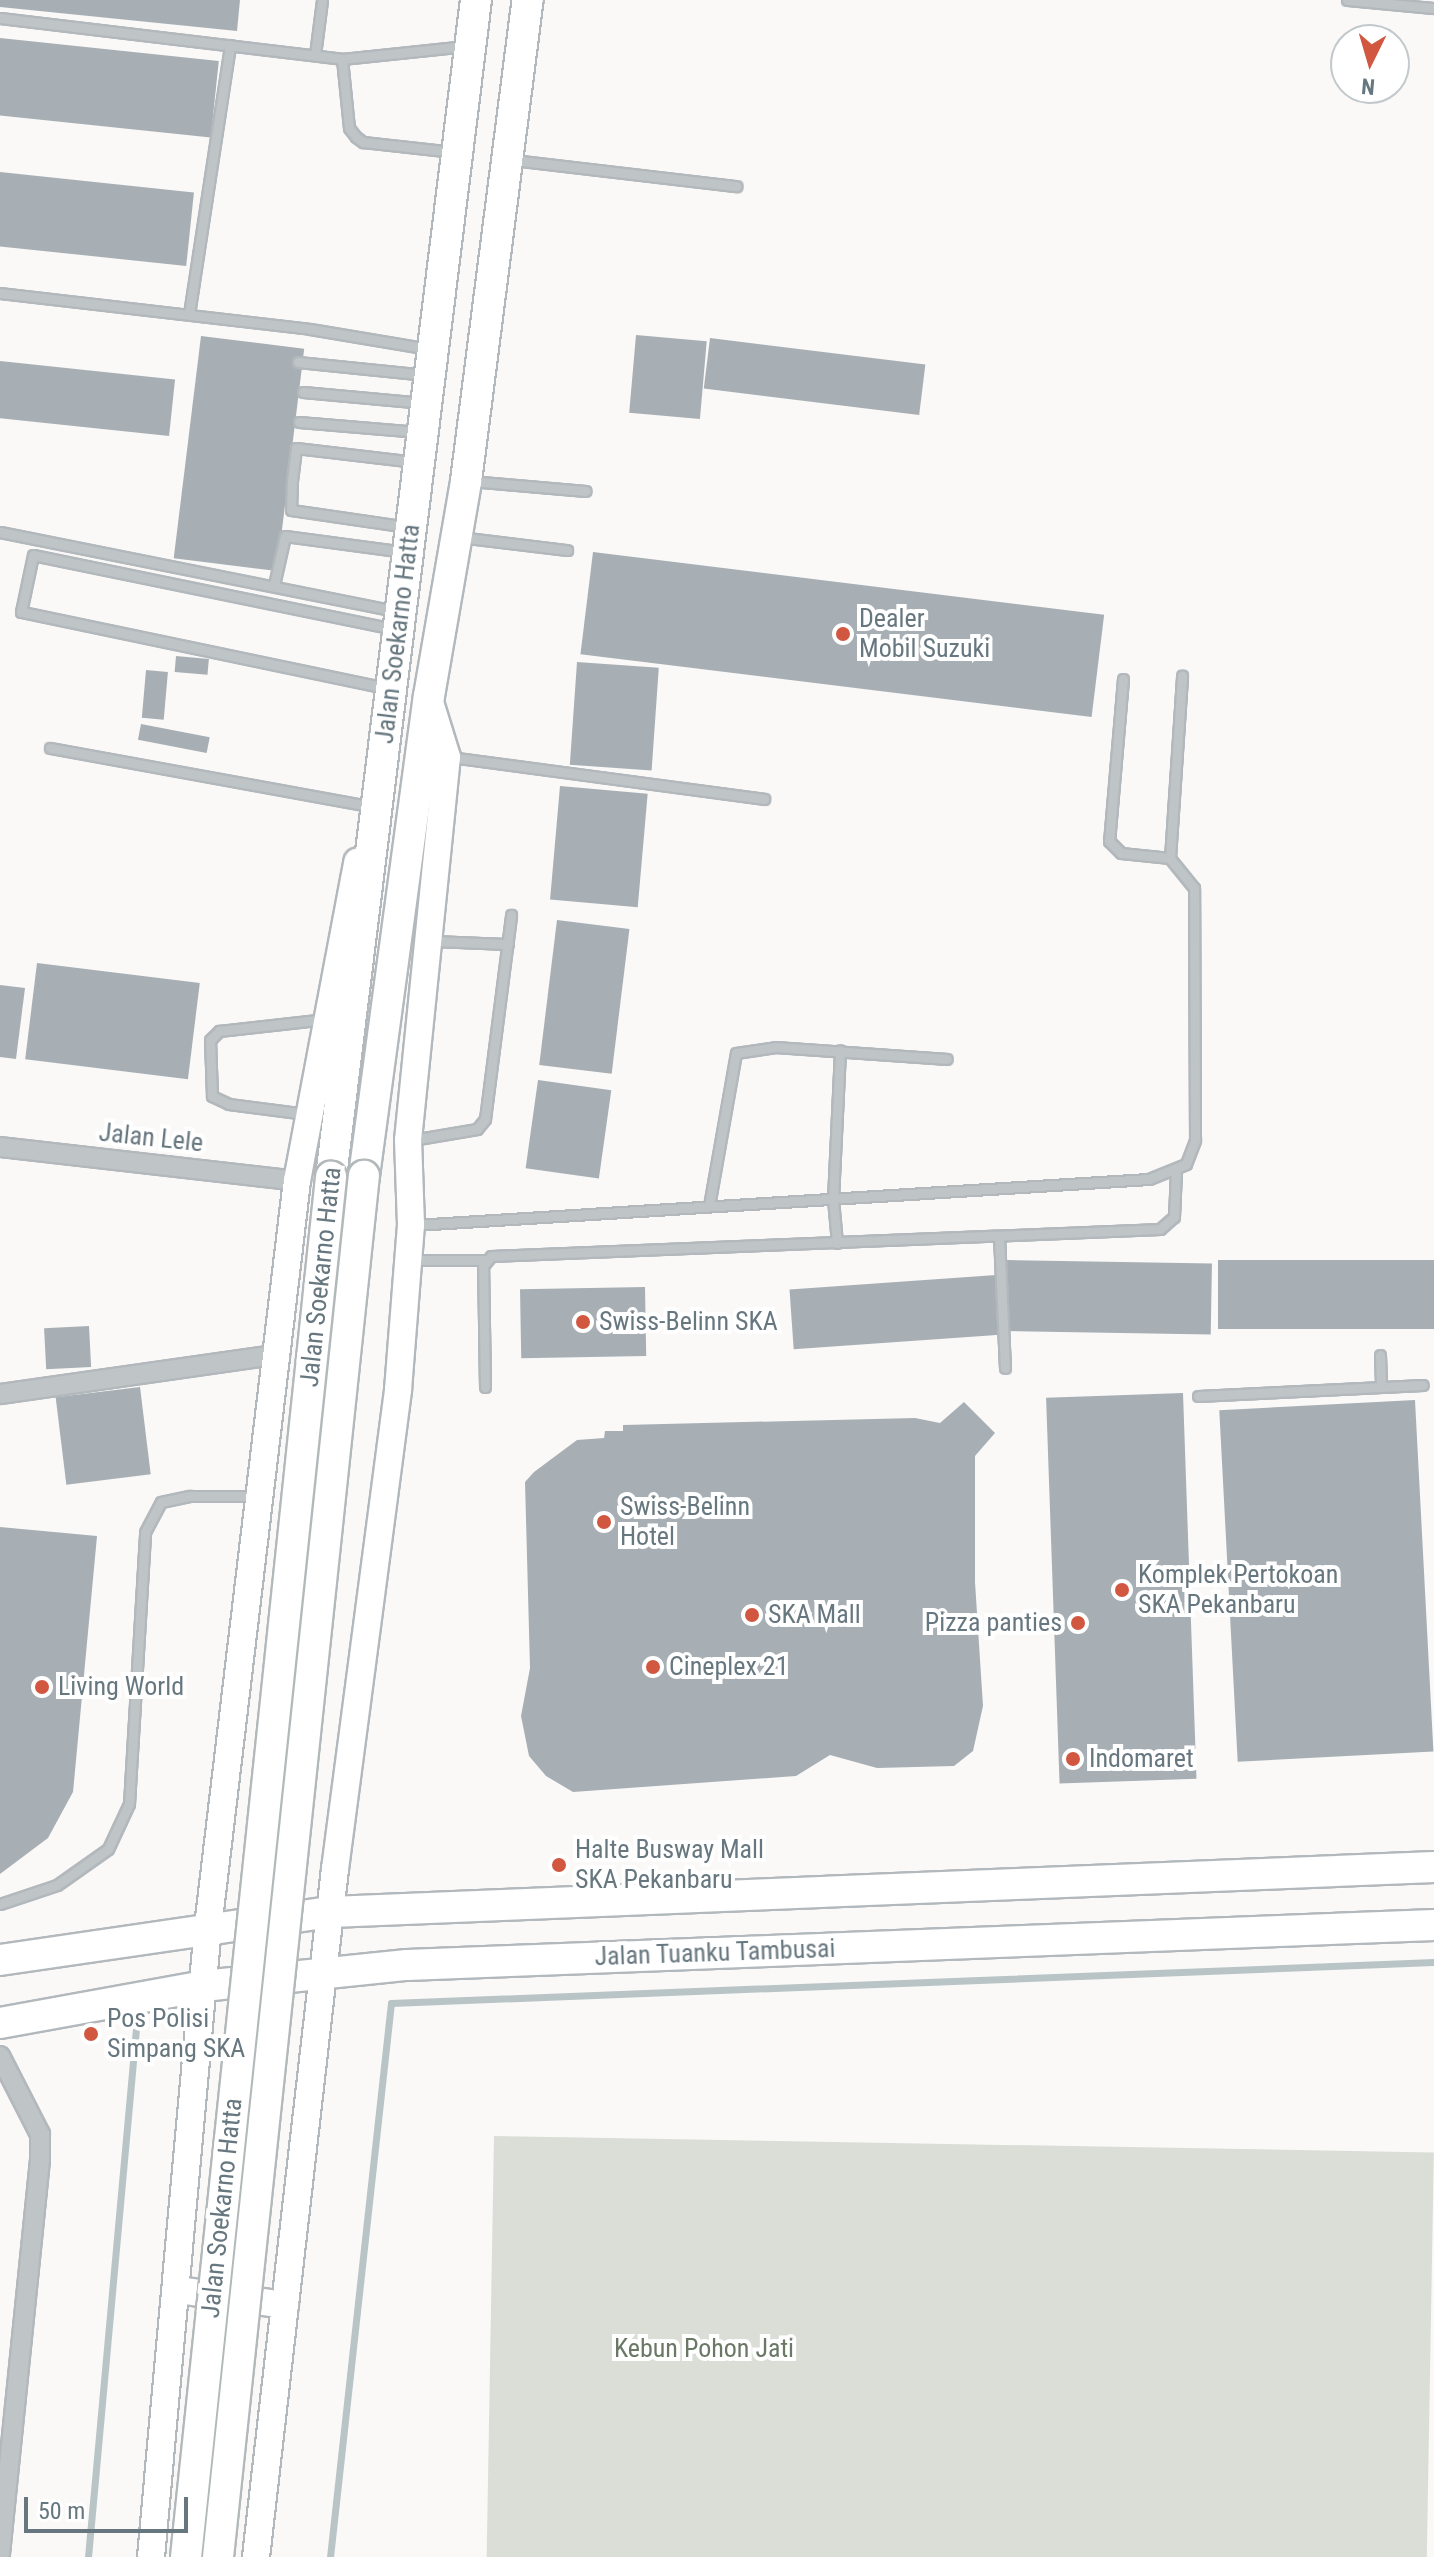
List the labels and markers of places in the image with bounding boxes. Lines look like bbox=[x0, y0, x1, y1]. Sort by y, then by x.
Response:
place label: Dealer Mobil Suzuki bbox=[859, 603, 990, 664]
marker: Dealer Mobil Suzuki bbox=[834, 625, 852, 643]
place label: Swiss-Belinn SKA bbox=[599, 1306, 778, 1338]
marker: Swiss-Belinn SKA bbox=[574, 1313, 592, 1331]
place label: Swiss-Belinn Hotel bbox=[620, 1491, 750, 1552]
marker: Swiss-Belinn Hotel bbox=[595, 1513, 613, 1531]
place label: Komplek Pertokoan SKA Pekanbaru bbox=[1138, 1559, 1338, 1620]
marker: Komplek Pertokoan SKA Pekanbaru bbox=[1113, 1581, 1131, 1599]
place label: SKA Mall bbox=[768, 1599, 861, 1631]
marker: SKA Mall bbox=[743, 1606, 761, 1624]
place label: Pizza panties bbox=[925, 1607, 1062, 1639]
marker: Pizza panties bbox=[1069, 1614, 1087, 1632]
place label: Cineplex 21 bbox=[669, 1651, 789, 1683]
marker: Cineplex 21 bbox=[644, 1658, 662, 1676]
place label: Living World bbox=[58, 1671, 184, 1703]
marker: Living World bbox=[33, 1678, 51, 1696]
place label: Indomaret bbox=[1089, 1743, 1194, 1775]
marker: Indomaret bbox=[1064, 1750, 1082, 1768]
place label: Halte Busway Mall SKA Pekanbaru bbox=[575, 1834, 764, 1896]
marker: Halte Busway Mall SKA Pekanbaru bbox=[550, 1856, 568, 1874]
place label: Pos Polisi Simpang SKA bbox=[107, 2003, 245, 2064]
marker: Pos Polisi Simpang SKA bbox=[82, 2025, 100, 2043]

